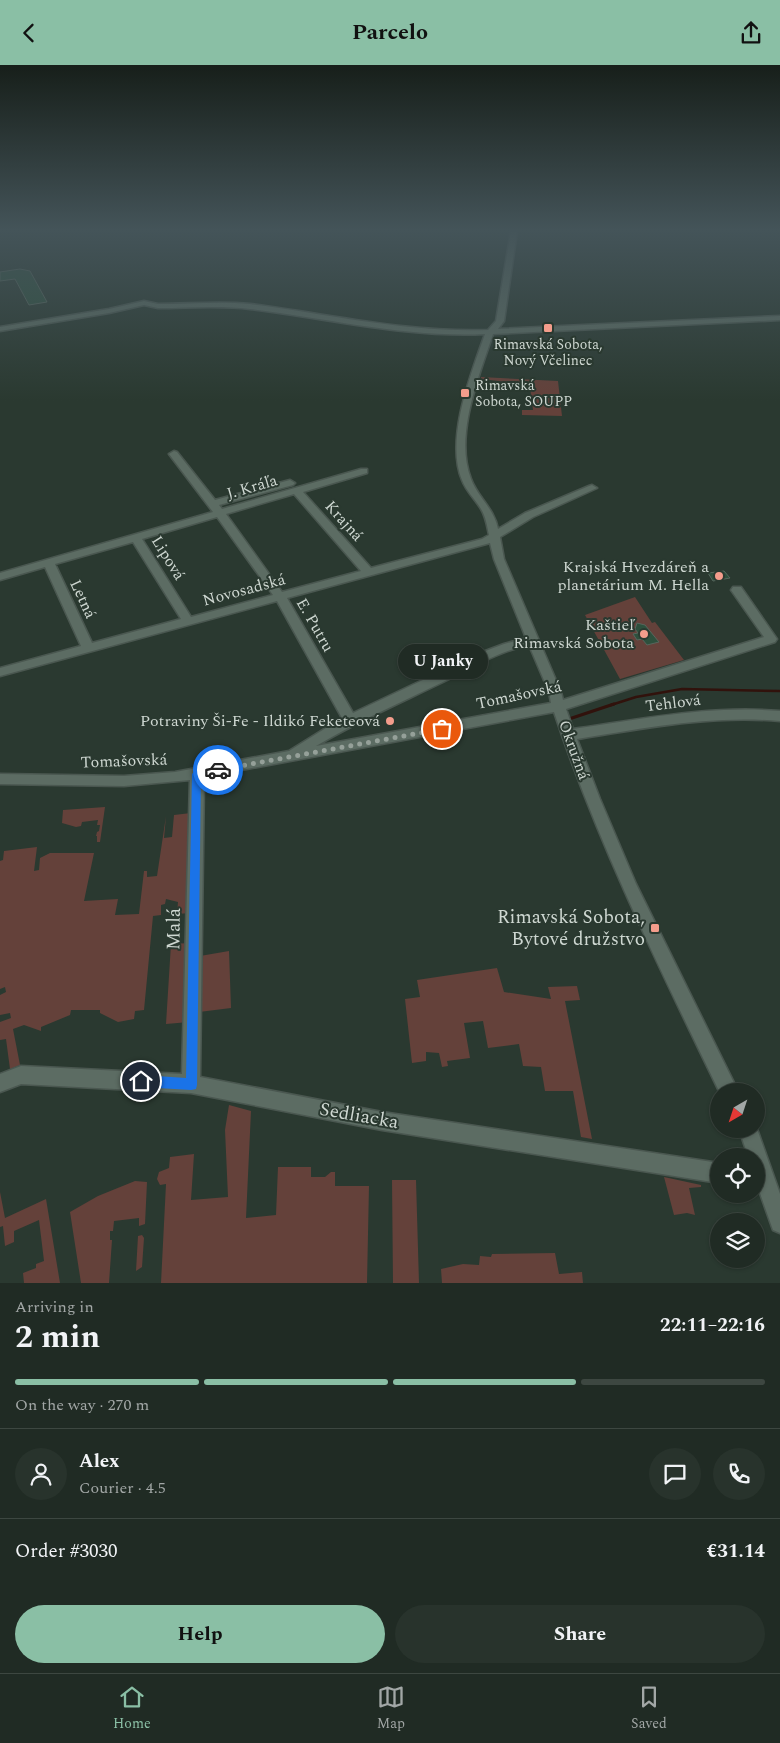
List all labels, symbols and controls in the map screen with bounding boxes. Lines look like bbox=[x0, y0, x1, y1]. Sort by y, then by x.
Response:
text: Parcelo bbox=[352, 16, 428, 49]
icon: back bbox=[15, 19, 43, 47]
icon: share bbox=[737, 19, 765, 47]
marker: Rimavská Sobota, Nový Včelinec bbox=[542, 322, 554, 334]
place label: Rimavská Sobota, Nový Včelinec bbox=[493, 334, 603, 371]
place label: Rimavská Sobota, SOUPP bbox=[475, 375, 572, 412]
marker: Rimavská Sobota, SOUPP bbox=[459, 387, 471, 399]
street label: J. Kráľa bbox=[224, 468, 280, 506]
street label: Krajná bbox=[319, 495, 369, 547]
street label: Lipová bbox=[145, 531, 191, 585]
place label: Krajská Hvezdáreň a planetárium M. Hella bbox=[557, 555, 709, 597]
street label: Novosadská bbox=[200, 567, 288, 613]
marker: Krajská Hvezdáreň a planetárium M. Hella bbox=[713, 570, 725, 582]
street label: Letná bbox=[64, 575, 103, 623]
street label: E. Putru bbox=[290, 594, 340, 656]
place label: Kaštieľ Rimavská Sobota bbox=[513, 613, 635, 655]
marker: Kaštieľ Rimavská Sobota bbox=[638, 628, 650, 640]
callout: U Janky bbox=[397, 644, 487, 679]
text: U Janky bbox=[413, 649, 473, 673]
street label: Tomašovská bbox=[474, 674, 564, 716]
street label: Tehlová bbox=[644, 688, 702, 718]
pin bbox=[421, 708, 463, 750]
place label: Potraviny Ši-Fe - Ildikó Feketeová bbox=[140, 709, 380, 733]
marker: Potraviny Ši-Fe - Ildikó Feketeová bbox=[384, 715, 396, 727]
icon: bag bbox=[428, 715, 456, 743]
street label: Okružná bbox=[552, 717, 596, 783]
courier bbox=[193, 745, 243, 795]
street label: Tomašovská bbox=[80, 747, 168, 775]
icon: car bbox=[204, 756, 232, 784]
place label: Rimavská Sobota, Bytové družstvo bbox=[497, 903, 645, 954]
street label: Malá bbox=[159, 907, 189, 950]
marker: Rimavská Sobota, Bytové družstvo bbox=[649, 922, 661, 934]
pin bbox=[120, 1060, 162, 1102]
icon: home bbox=[127, 1067, 155, 1095]
north arrow bbox=[710, 1083, 765, 1137]
map controls bbox=[710, 1083, 765, 1268]
street label: Sedliacka bbox=[317, 1095, 402, 1137]
button: locate bbox=[710, 1148, 765, 1203]
button: layers bbox=[710, 1213, 765, 1268]
text: Arriving in bbox=[15, 1295, 94, 1319]
text: 22:11–22:16 bbox=[660, 1311, 765, 1340]
text: 2 min bbox=[15, 1313, 100, 1362]
text: On the way · 270 m bbox=[15, 1393, 149, 1417]
text: Alex bbox=[79, 1447, 120, 1476]
button: person bbox=[15, 1448, 67, 1500]
button: chat bbox=[649, 1448, 701, 1500]
button: phone bbox=[713, 1448, 765, 1500]
text: Courier · 4.5 bbox=[79, 1476, 166, 1500]
text: Order #3030 bbox=[15, 1537, 118, 1566]
text: €31.14 bbox=[707, 1537, 765, 1566]
button: Help bbox=[15, 1605, 385, 1663]
button: Share bbox=[395, 1605, 765, 1663]
tab: Home bbox=[113, 1683, 151, 1734]
tab: Map bbox=[377, 1683, 405, 1734]
tab: Saved bbox=[631, 1683, 667, 1734]

